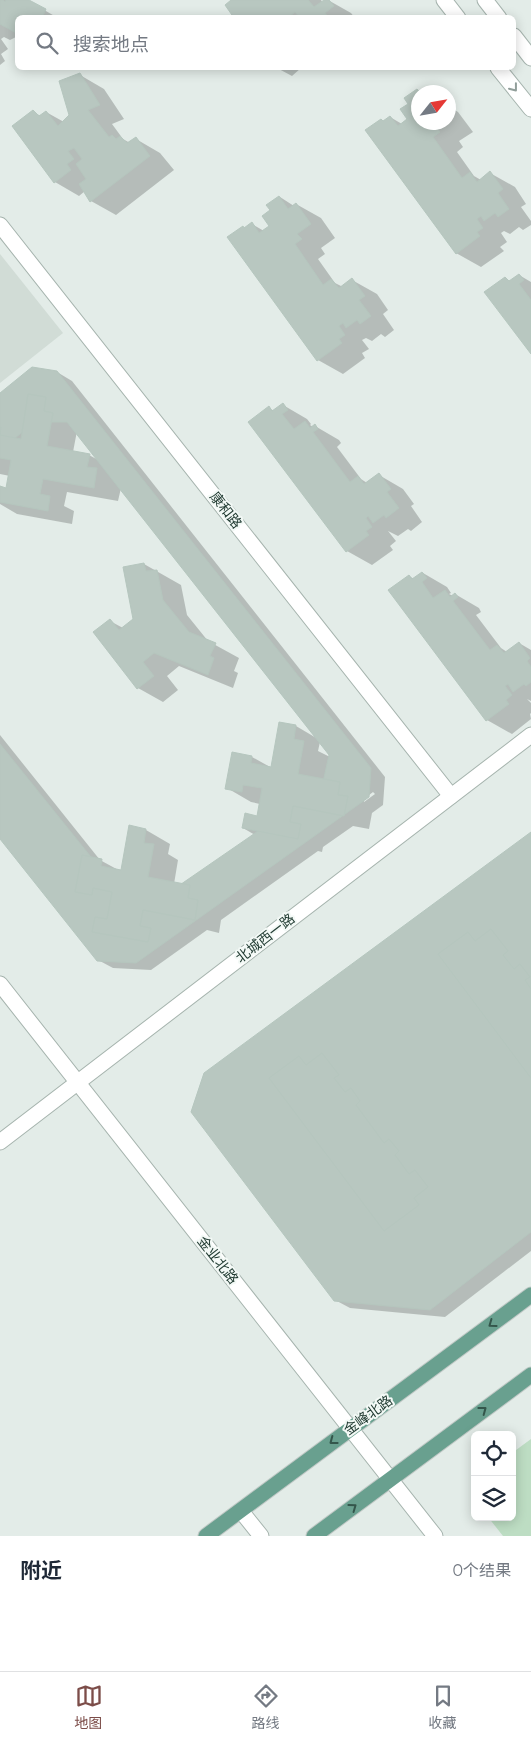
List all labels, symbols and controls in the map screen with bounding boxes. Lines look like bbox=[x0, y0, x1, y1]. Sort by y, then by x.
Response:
search box bbox=[15, 15, 516, 70]
icon: search bbox=[33, 29, 61, 57]
text: 搜索地点 bbox=[73, 33, 149, 56]
one-way arrow bbox=[509, 83, 518, 92]
north arrow bbox=[411, 85, 456, 130]
street label: 康和路 bbox=[206, 488, 246, 532]
street label: 北城西一路 bbox=[232, 909, 298, 967]
street label: 金业北路 bbox=[194, 1232, 242, 1288]
one-way arrow bbox=[488, 1318, 498, 1327]
street label: 金峰北路 bbox=[340, 1391, 396, 1439]
one-way arrow bbox=[477, 1408, 486, 1416]
map controls bbox=[471, 1431, 516, 1521]
button: locate bbox=[471, 1431, 516, 1476]
one-way arrow bbox=[329, 1435, 339, 1444]
button: layers bbox=[471, 1476, 516, 1521]
one-way arrow bbox=[347, 1504, 357, 1513]
text: 附近 bbox=[20, 1558, 62, 1583]
text: 0个结果 bbox=[452, 1561, 511, 1580]
tab: 地图 bbox=[75, 1682, 103, 1732]
tab: 路线 bbox=[252, 1682, 280, 1732]
tab: 收藏 bbox=[429, 1682, 457, 1732]

